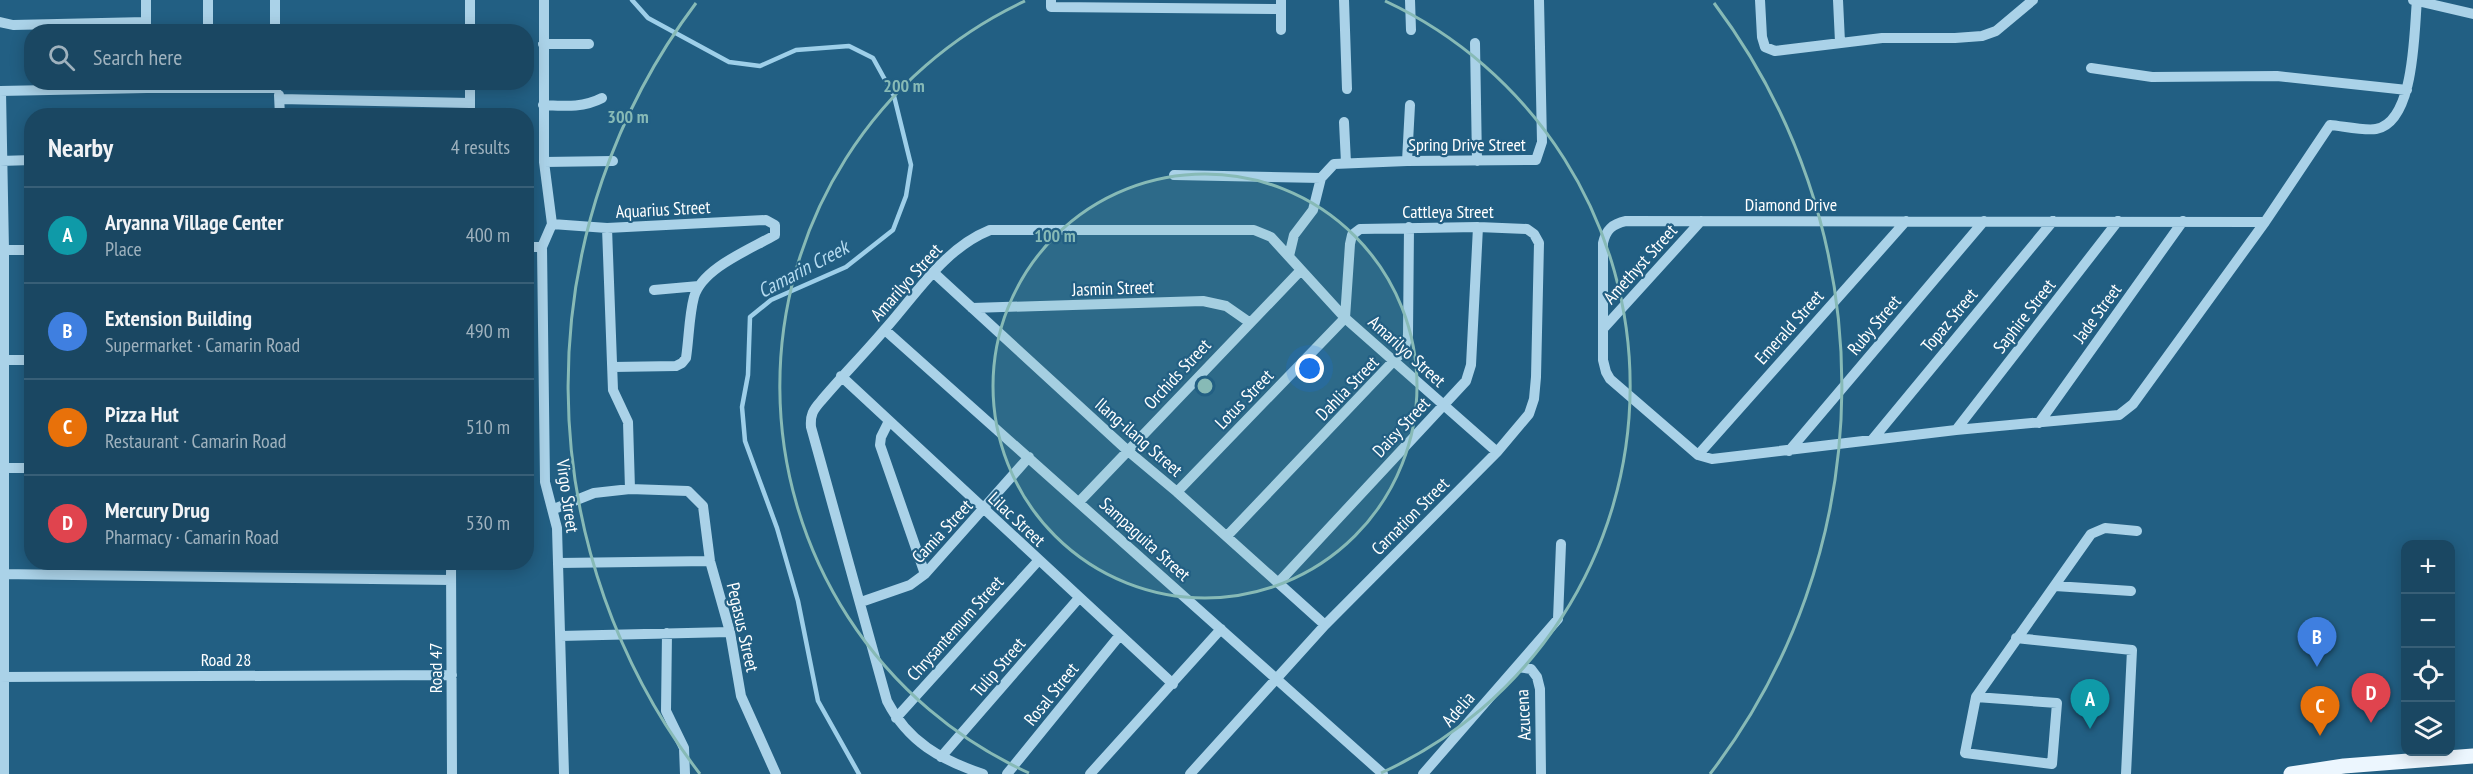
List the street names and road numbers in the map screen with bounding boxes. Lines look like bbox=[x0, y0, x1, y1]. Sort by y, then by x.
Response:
street label: Spring Drive Street bbox=[1408, 133, 1526, 156]
street label: Diamond Drive bbox=[1745, 193, 1837, 216]
street label: Aquarius Street bbox=[615, 195, 711, 223]
street label: Cattleya Street bbox=[1402, 200, 1494, 223]
street label: Amethyst Street bbox=[1598, 219, 1682, 309]
street label: Amarilyo Street bbox=[865, 239, 947, 325]
street label: Saphire Street bbox=[1988, 274, 2060, 358]
street label: Jasmin Street bbox=[1071, 275, 1155, 301]
street label: Jade Street bbox=[2067, 279, 2126, 348]
street label: Topaz Street bbox=[1916, 283, 1982, 357]
street label: Emerald Street bbox=[1750, 285, 1828, 369]
street label: Ruby Street bbox=[1842, 290, 1906, 360]
street label: Amarilyo Street bbox=[1364, 310, 1450, 392]
street label: Orchids Street bbox=[1139, 334, 1215, 414]
street label: Dahlia Street bbox=[1311, 351, 1383, 425]
street label: Lotus Street bbox=[1210, 364, 1278, 434]
street label: Daisy Street bbox=[1367, 392, 1435, 462]
street label: Ilang-ilang Street bbox=[1090, 393, 1188, 481]
street label: Virgo Street bbox=[551, 457, 585, 534]
street label: Carnation Street bbox=[1366, 472, 1454, 560]
street label: Lilac Street bbox=[984, 487, 1050, 551]
street label: Sampaguita Street bbox=[1095, 492, 1195, 586]
street label: Camia Street bbox=[907, 494, 977, 568]
street label: Chrysantemum Street bbox=[902, 571, 1008, 685]
street label: Pegasus Street bbox=[722, 580, 764, 674]
street label: Tulip Street bbox=[966, 633, 1030, 701]
street label: Road 47 bbox=[424, 643, 447, 693]
street label: Road 28 bbox=[201, 648, 251, 671]
street label: Rosal Street bbox=[1019, 658, 1083, 730]
street label: Adelia bbox=[1437, 687, 1479, 731]
street label: Azucena bbox=[1510, 689, 1536, 741]

